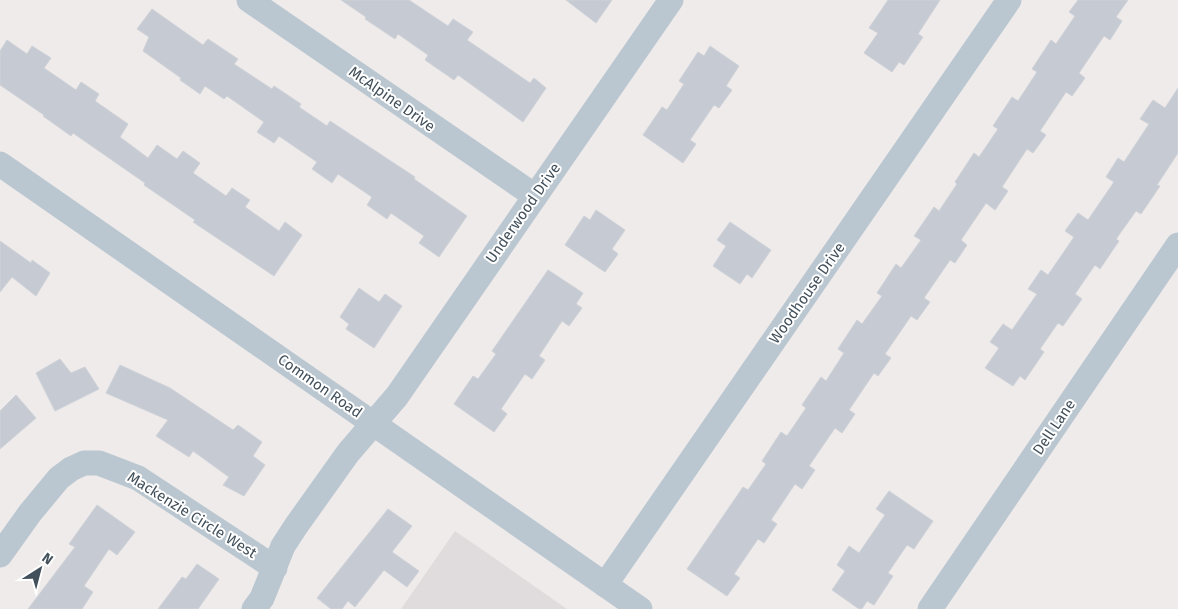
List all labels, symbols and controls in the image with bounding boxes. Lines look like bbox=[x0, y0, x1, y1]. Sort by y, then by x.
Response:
street label: McAlpine Drive bbox=[345, 63, 439, 135]
street label: Underwood Drive bbox=[482, 159, 564, 267]
street label: Woodhouse Drive bbox=[765, 239, 849, 347]
street label: Common Road bbox=[274, 350, 366, 422]
street label: Dell Lane bbox=[1029, 396, 1079, 458]
street label: Mackenzie Circle West bbox=[124, 468, 260, 562]
north arrow bbox=[15, 544, 65, 594]
text: N bbox=[39, 549, 56, 568]

